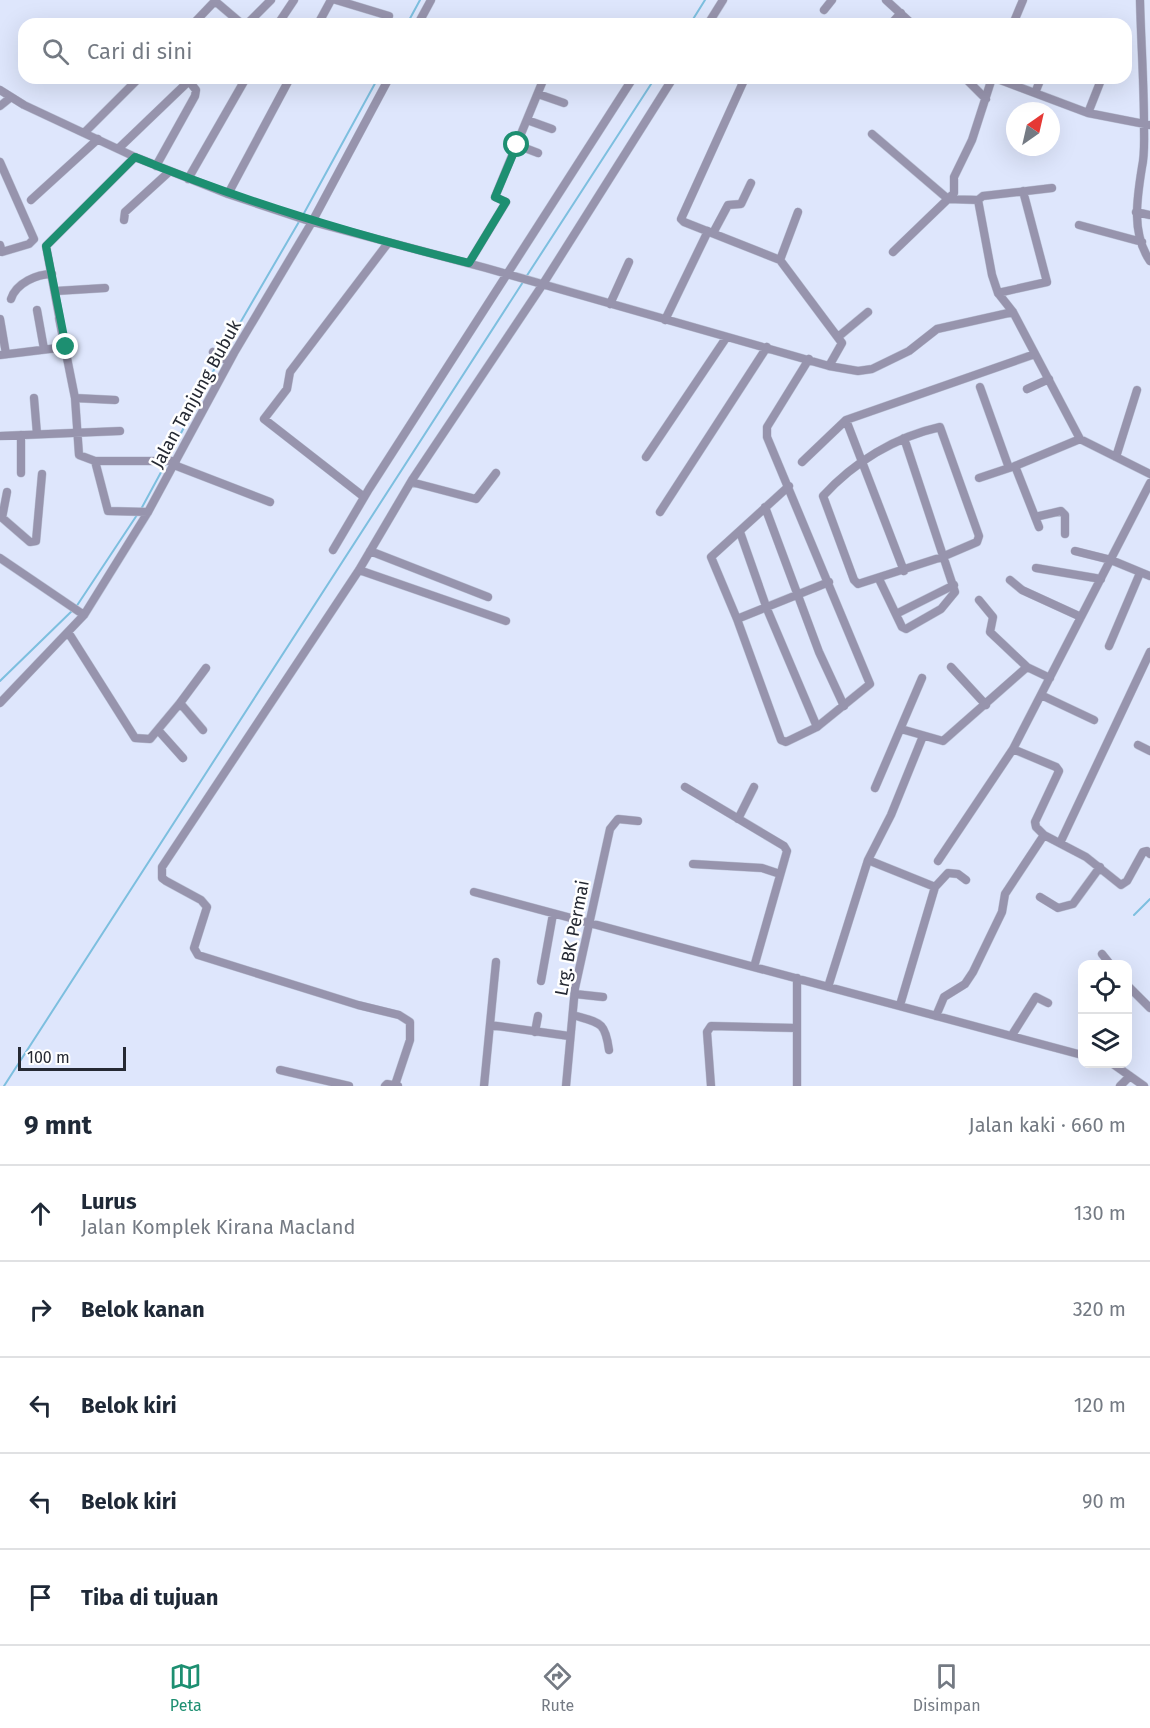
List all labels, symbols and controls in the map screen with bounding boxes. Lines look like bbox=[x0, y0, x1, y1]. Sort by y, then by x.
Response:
search box bbox=[18, 18, 1132, 84]
icon: search bbox=[39, 35, 72, 68]
text: Cari di sini bbox=[87, 38, 192, 65]
north arrow bbox=[1006, 102, 1060, 156]
route start bbox=[503, 131, 529, 157]
street label: Jalan Tanjung Bubuk bbox=[146, 315, 246, 472]
route end bbox=[52, 333, 78, 359]
street label: Lrg. BK Permai bbox=[550, 878, 594, 998]
map controls bbox=[1078, 960, 1132, 1068]
button: locate bbox=[1078, 960, 1132, 1014]
button: layers bbox=[1078, 1014, 1132, 1068]
scale bar bbox=[18, 1044, 126, 1072]
text: 100 m bbox=[27, 1048, 70, 1067]
text: 9 mnt bbox=[24, 1110, 92, 1141]
text: Jalan kaki · 660 m bbox=[969, 1113, 1126, 1137]
text: Lurus bbox=[81, 1188, 137, 1215]
icon: ahead bbox=[24, 1197, 57, 1230]
text: 130 m bbox=[1074, 1201, 1126, 1225]
text: Jalan Komplek Kirana Macland bbox=[81, 1215, 355, 1239]
icon: right bbox=[24, 1293, 57, 1326]
text: Belok kanan bbox=[81, 1296, 205, 1323]
text: 320 m bbox=[1073, 1297, 1126, 1321]
icon: left bbox=[24, 1389, 57, 1422]
text: Belok kiri bbox=[81, 1392, 177, 1419]
text: 120 m bbox=[1074, 1393, 1126, 1417]
icon: left bbox=[24, 1485, 57, 1518]
text: Belok kiri bbox=[81, 1488, 177, 1515]
text: 90 m bbox=[1082, 1489, 1126, 1513]
icon: arrive bbox=[24, 1581, 57, 1614]
text: Tiba di tujuan bbox=[81, 1584, 218, 1611]
tab: Peta bbox=[169, 1660, 202, 1715]
tab: Rute bbox=[541, 1660, 574, 1715]
tab: Disimpan bbox=[913, 1660, 981, 1715]

